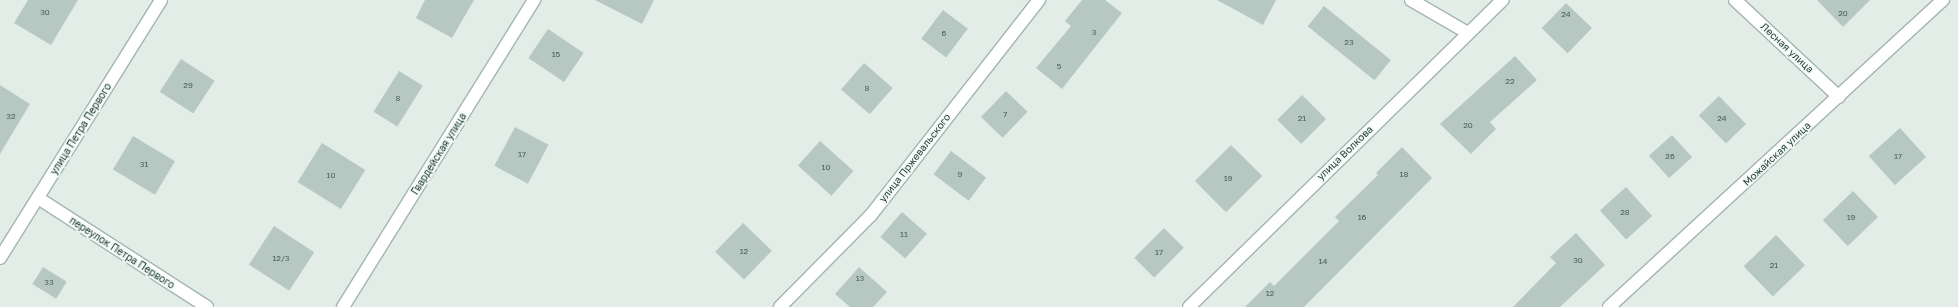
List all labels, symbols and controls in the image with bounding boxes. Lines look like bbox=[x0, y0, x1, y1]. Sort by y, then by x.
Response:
house number: 30 bbox=[40, 8, 50, 18]
house number: 20 bbox=[1838, 9, 1848, 19]
house number: 24 bbox=[1561, 10, 1571, 20]
street label: Лесная улица bbox=[1758, 21, 1816, 75]
house number: 3 bbox=[1092, 28, 1096, 38]
house number: 6 bbox=[942, 29, 946, 39]
house number: 23 bbox=[1344, 38, 1354, 48]
house number: 15 bbox=[552, 50, 560, 60]
house number: 5 bbox=[1057, 62, 1061, 72]
house number: 22 bbox=[1505, 77, 1515, 87]
street label: улица Петра Первого bbox=[48, 81, 114, 177]
house number: 29 bbox=[183, 81, 193, 91]
house number: 8 bbox=[865, 84, 869, 94]
house number: 8 bbox=[396, 94, 400, 104]
house number: 7 bbox=[1003, 110, 1007, 120]
street label: Гвардейская улица bbox=[409, 111, 469, 197]
street label: улица Пржевальского bbox=[877, 111, 953, 205]
house number: 32 bbox=[6, 112, 16, 122]
house number: 21 bbox=[1298, 114, 1306, 124]
house number: 24 bbox=[1717, 114, 1727, 124]
street label: Можайская улица bbox=[1741, 120, 1813, 188]
house number: 20 bbox=[1463, 121, 1473, 131]
street label: улица Волкова bbox=[1315, 123, 1375, 183]
house number: 17 bbox=[518, 150, 526, 160]
house number: 26 bbox=[1665, 152, 1675, 162]
house number: 17 bbox=[1894, 152, 1902, 162]
house number: 31 bbox=[140, 160, 148, 170]
house number: 10 bbox=[822, 163, 830, 173]
house number: 9 bbox=[958, 170, 962, 180]
house number: 18 bbox=[1400, 170, 1408, 180]
house number: 10 bbox=[327, 171, 335, 181]
house number: 19 bbox=[1224, 174, 1232, 184]
house number: 28 bbox=[1620, 208, 1630, 218]
house number: 16 bbox=[1358, 213, 1366, 223]
house number: 19 bbox=[1847, 213, 1855, 223]
street label: переулок Петра Первого bbox=[67, 214, 177, 292]
house number: 11 bbox=[900, 230, 908, 240]
house number: 12 bbox=[740, 247, 748, 257]
house number: 17 bbox=[1155, 248, 1163, 258]
house number: 12/3 bbox=[272, 254, 290, 264]
house number: 30 bbox=[1573, 256, 1583, 266]
house number: 14 bbox=[1319, 257, 1327, 267]
house number: 21 bbox=[1770, 261, 1778, 271]
house number: 13 bbox=[856, 274, 864, 284]
house number: 33 bbox=[44, 278, 54, 288]
house number: 12 bbox=[1266, 289, 1274, 299]

